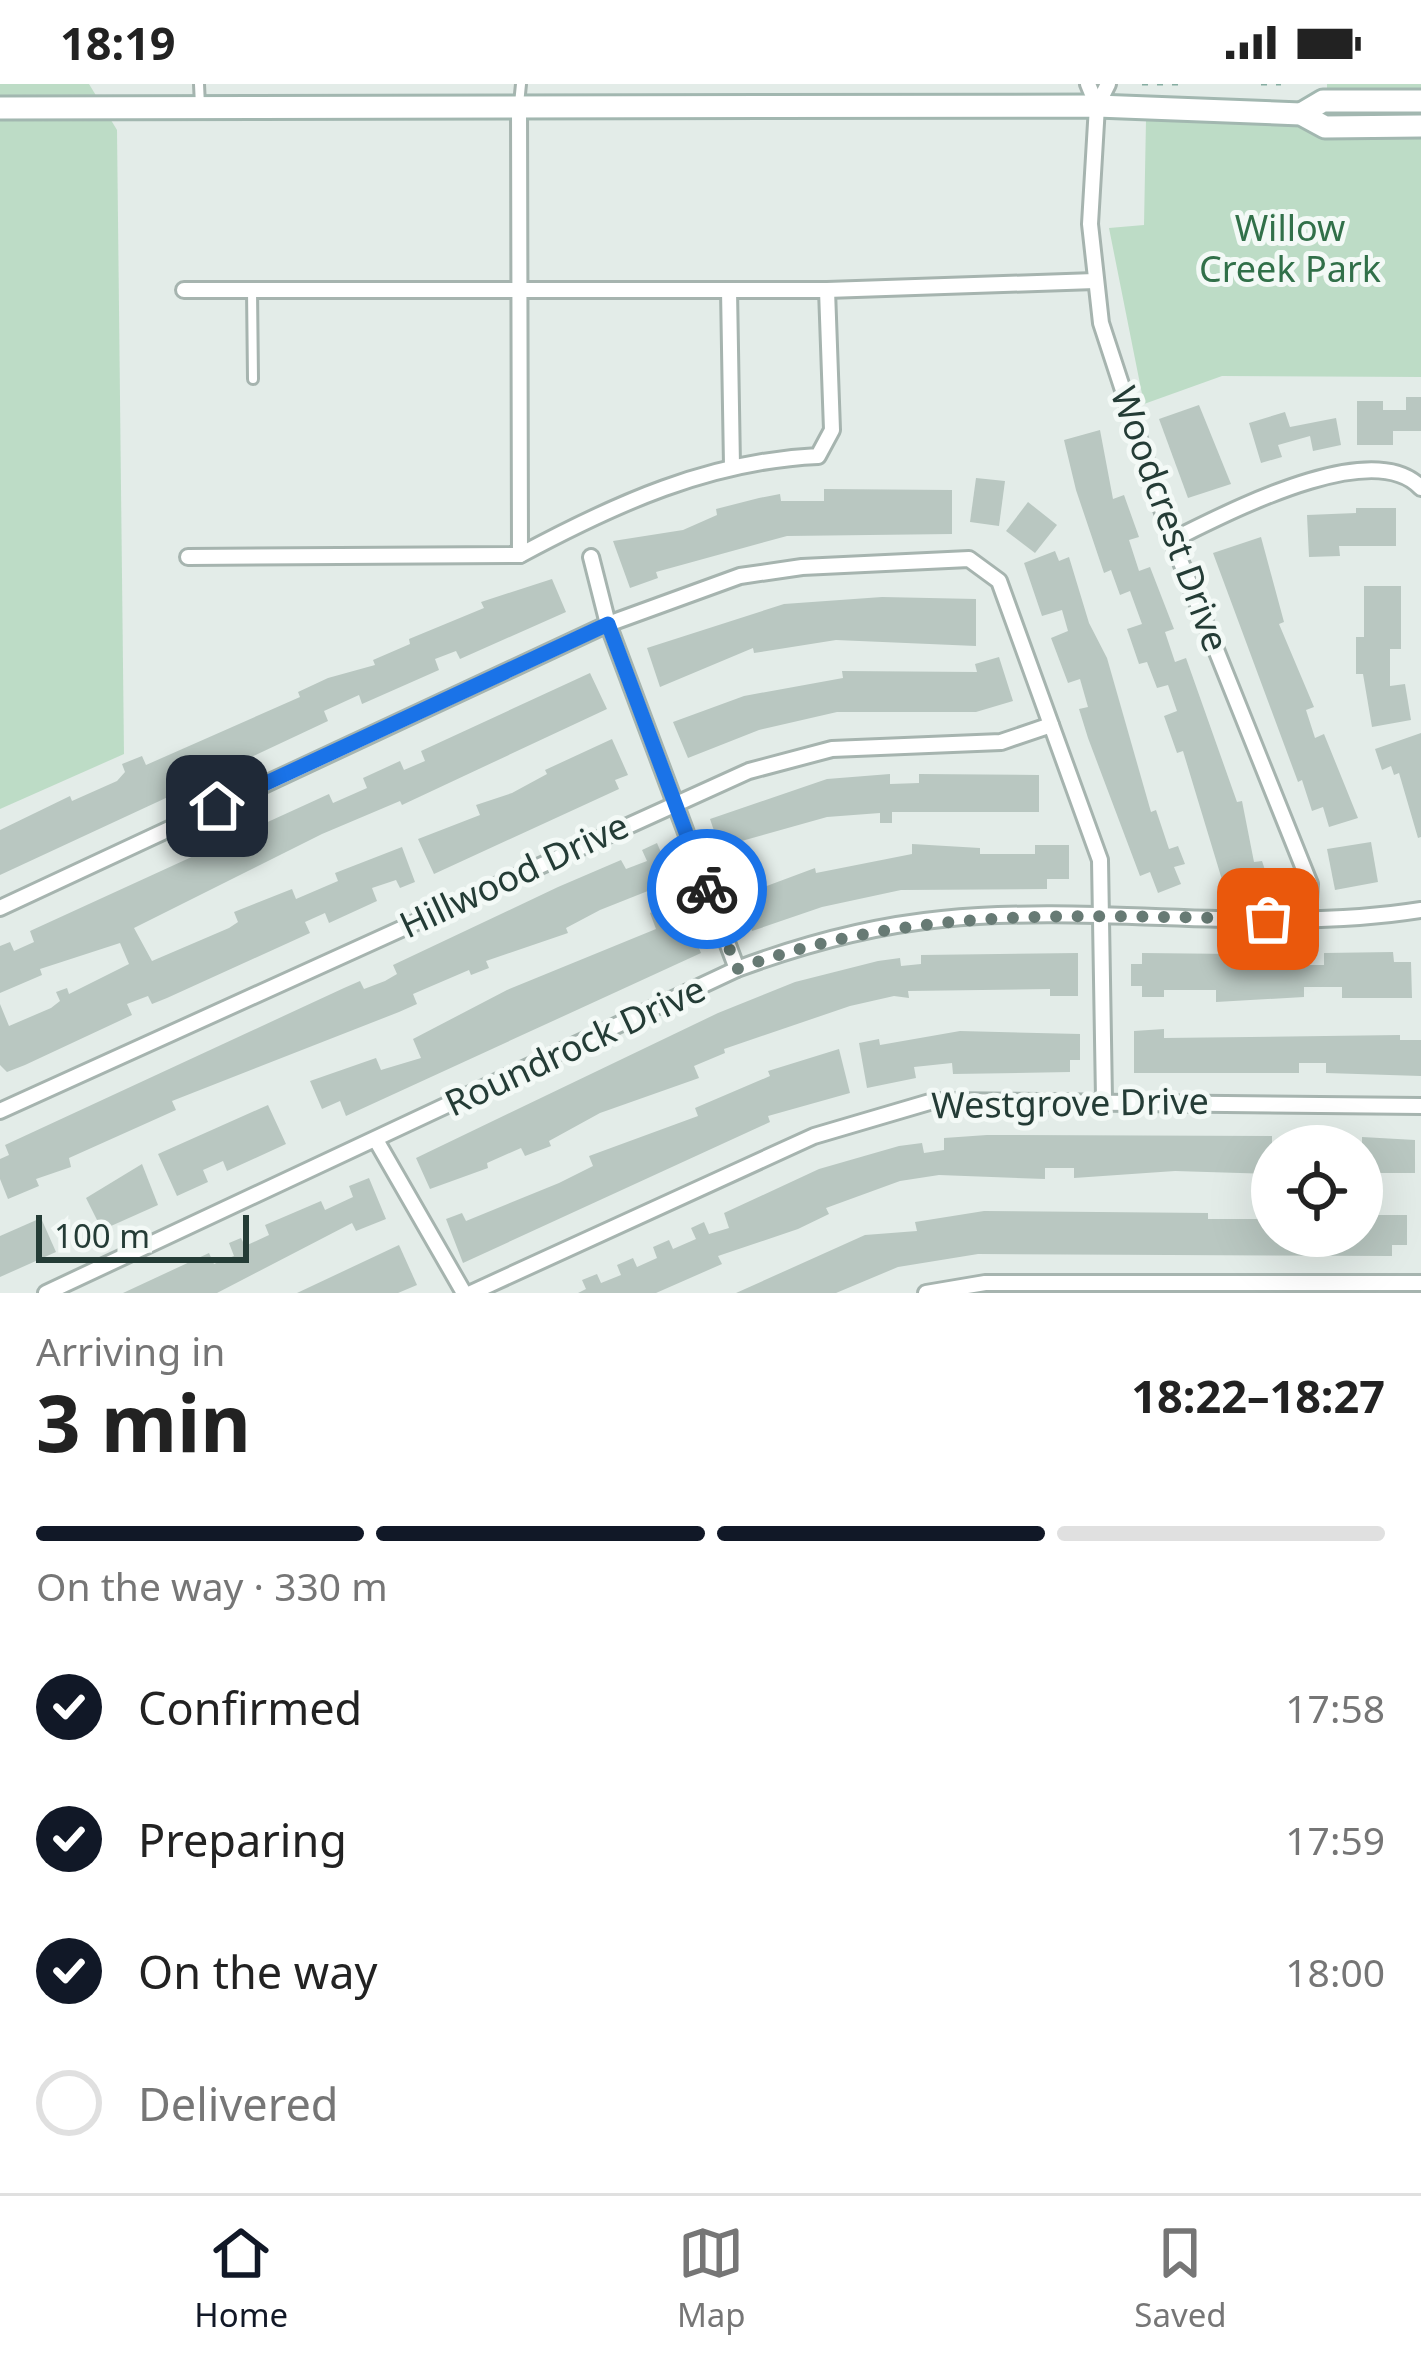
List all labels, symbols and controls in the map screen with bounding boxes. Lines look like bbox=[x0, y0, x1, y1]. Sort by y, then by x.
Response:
text: 18:19 bbox=[60, 12, 176, 73]
park label: Willow Creek Park bbox=[1199, 203, 1381, 293]
street label: Woodcrest Drive bbox=[1100, 379, 1241, 658]
pin bbox=[166, 755, 268, 857]
icon: home bbox=[184, 773, 250, 839]
street label: Hillwood Drive bbox=[392, 800, 636, 949]
courier bbox=[647, 829, 767, 949]
icon: bike bbox=[674, 856, 740, 922]
pin bbox=[1217, 868, 1319, 970]
icon: bag bbox=[1235, 886, 1301, 952]
street label: Roundrock Drive bbox=[437, 964, 713, 1127]
street label: Westgrove Drive bbox=[931, 1076, 1209, 1129]
map controls bbox=[1251, 1125, 1383, 1257]
button: locate bbox=[1251, 1125, 1383, 1257]
scale bar bbox=[36, 1209, 249, 1262]
text: 100 m bbox=[54, 1213, 150, 1258]
text: Arriving in bbox=[36, 1324, 225, 1377]
text: 18:22–18:27 bbox=[1131, 1365, 1385, 1426]
text: 3 min bbox=[36, 1369, 251, 1475]
text: On the way · 330 m bbox=[36, 1559, 388, 1612]
icon: check bbox=[36, 1674, 102, 1740]
text: Confirmed bbox=[138, 1677, 362, 1738]
text: 17:58 bbox=[1285, 1681, 1385, 1734]
icon: check bbox=[36, 1806, 102, 1872]
text: Preparing bbox=[138, 1809, 347, 1870]
text: 17:59 bbox=[1285, 1813, 1385, 1866]
icon: check bbox=[36, 1938, 102, 2004]
text: On the way bbox=[138, 1941, 377, 2002]
text: 18:00 bbox=[1285, 1945, 1385, 1998]
text: Delivered bbox=[138, 2073, 338, 2134]
tab: Home bbox=[194, 2220, 288, 2337]
tab: Map bbox=[677, 2220, 746, 2337]
tab: Saved bbox=[1134, 2220, 1227, 2337]

